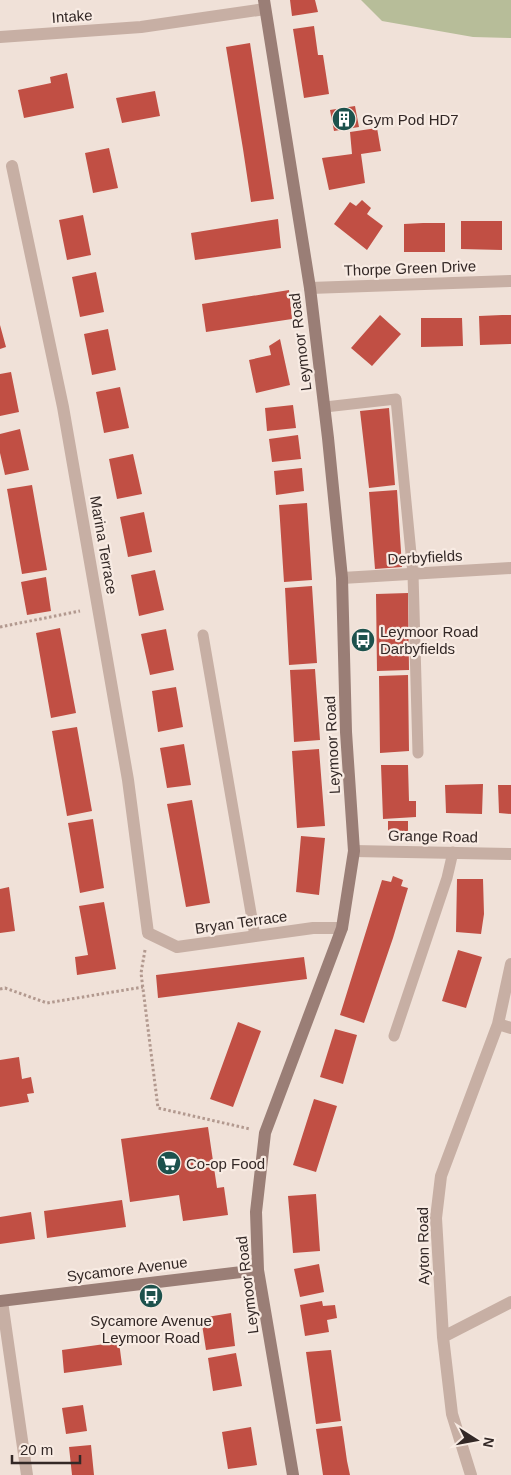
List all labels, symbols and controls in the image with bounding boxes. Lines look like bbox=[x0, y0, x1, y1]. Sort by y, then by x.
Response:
street label: Intake bbox=[51, 6, 93, 26]
building icon: Gym Pod HD7 bbox=[331, 106, 357, 132]
place label: Gym Pod HD7 bbox=[362, 111, 459, 128]
street label: Thorpe Green Drive bbox=[343, 257, 477, 279]
street label: Leymoor Road bbox=[286, 292, 314, 392]
street label: Marina Terrace bbox=[87, 494, 121, 596]
street label: Derbyfields bbox=[387, 547, 463, 567]
place label: Leymoor Road Darbyfields bbox=[380, 623, 478, 657]
bus stop icon: Leymoor Road Darbyfields bbox=[350, 627, 376, 653]
street label: Leymoor Road bbox=[321, 695, 343, 795]
street label: Grange Road bbox=[388, 827, 478, 845]
street label: Bryan Terrace bbox=[194, 907, 288, 937]
supermarket icon: Co-op Food bbox=[156, 1150, 182, 1176]
place label: Co-op Food bbox=[186, 1155, 265, 1172]
street label: Ayton Road bbox=[414, 1207, 432, 1285]
street label: Leymoor Road bbox=[233, 1235, 261, 1335]
street label: Sycamore Avenue bbox=[66, 1253, 188, 1285]
bus stop icon: Sycamore Avenue Leymoor Road bbox=[138, 1283, 164, 1309]
place label: Sycamore Avenue Leymoor Road bbox=[90, 1312, 212, 1346]
north arrow bbox=[451, 1415, 501, 1465]
scale bar bbox=[12, 1432, 80, 1464]
text: N bbox=[480, 1436, 498, 1449]
text: 20 m bbox=[20, 1441, 53, 1458]

